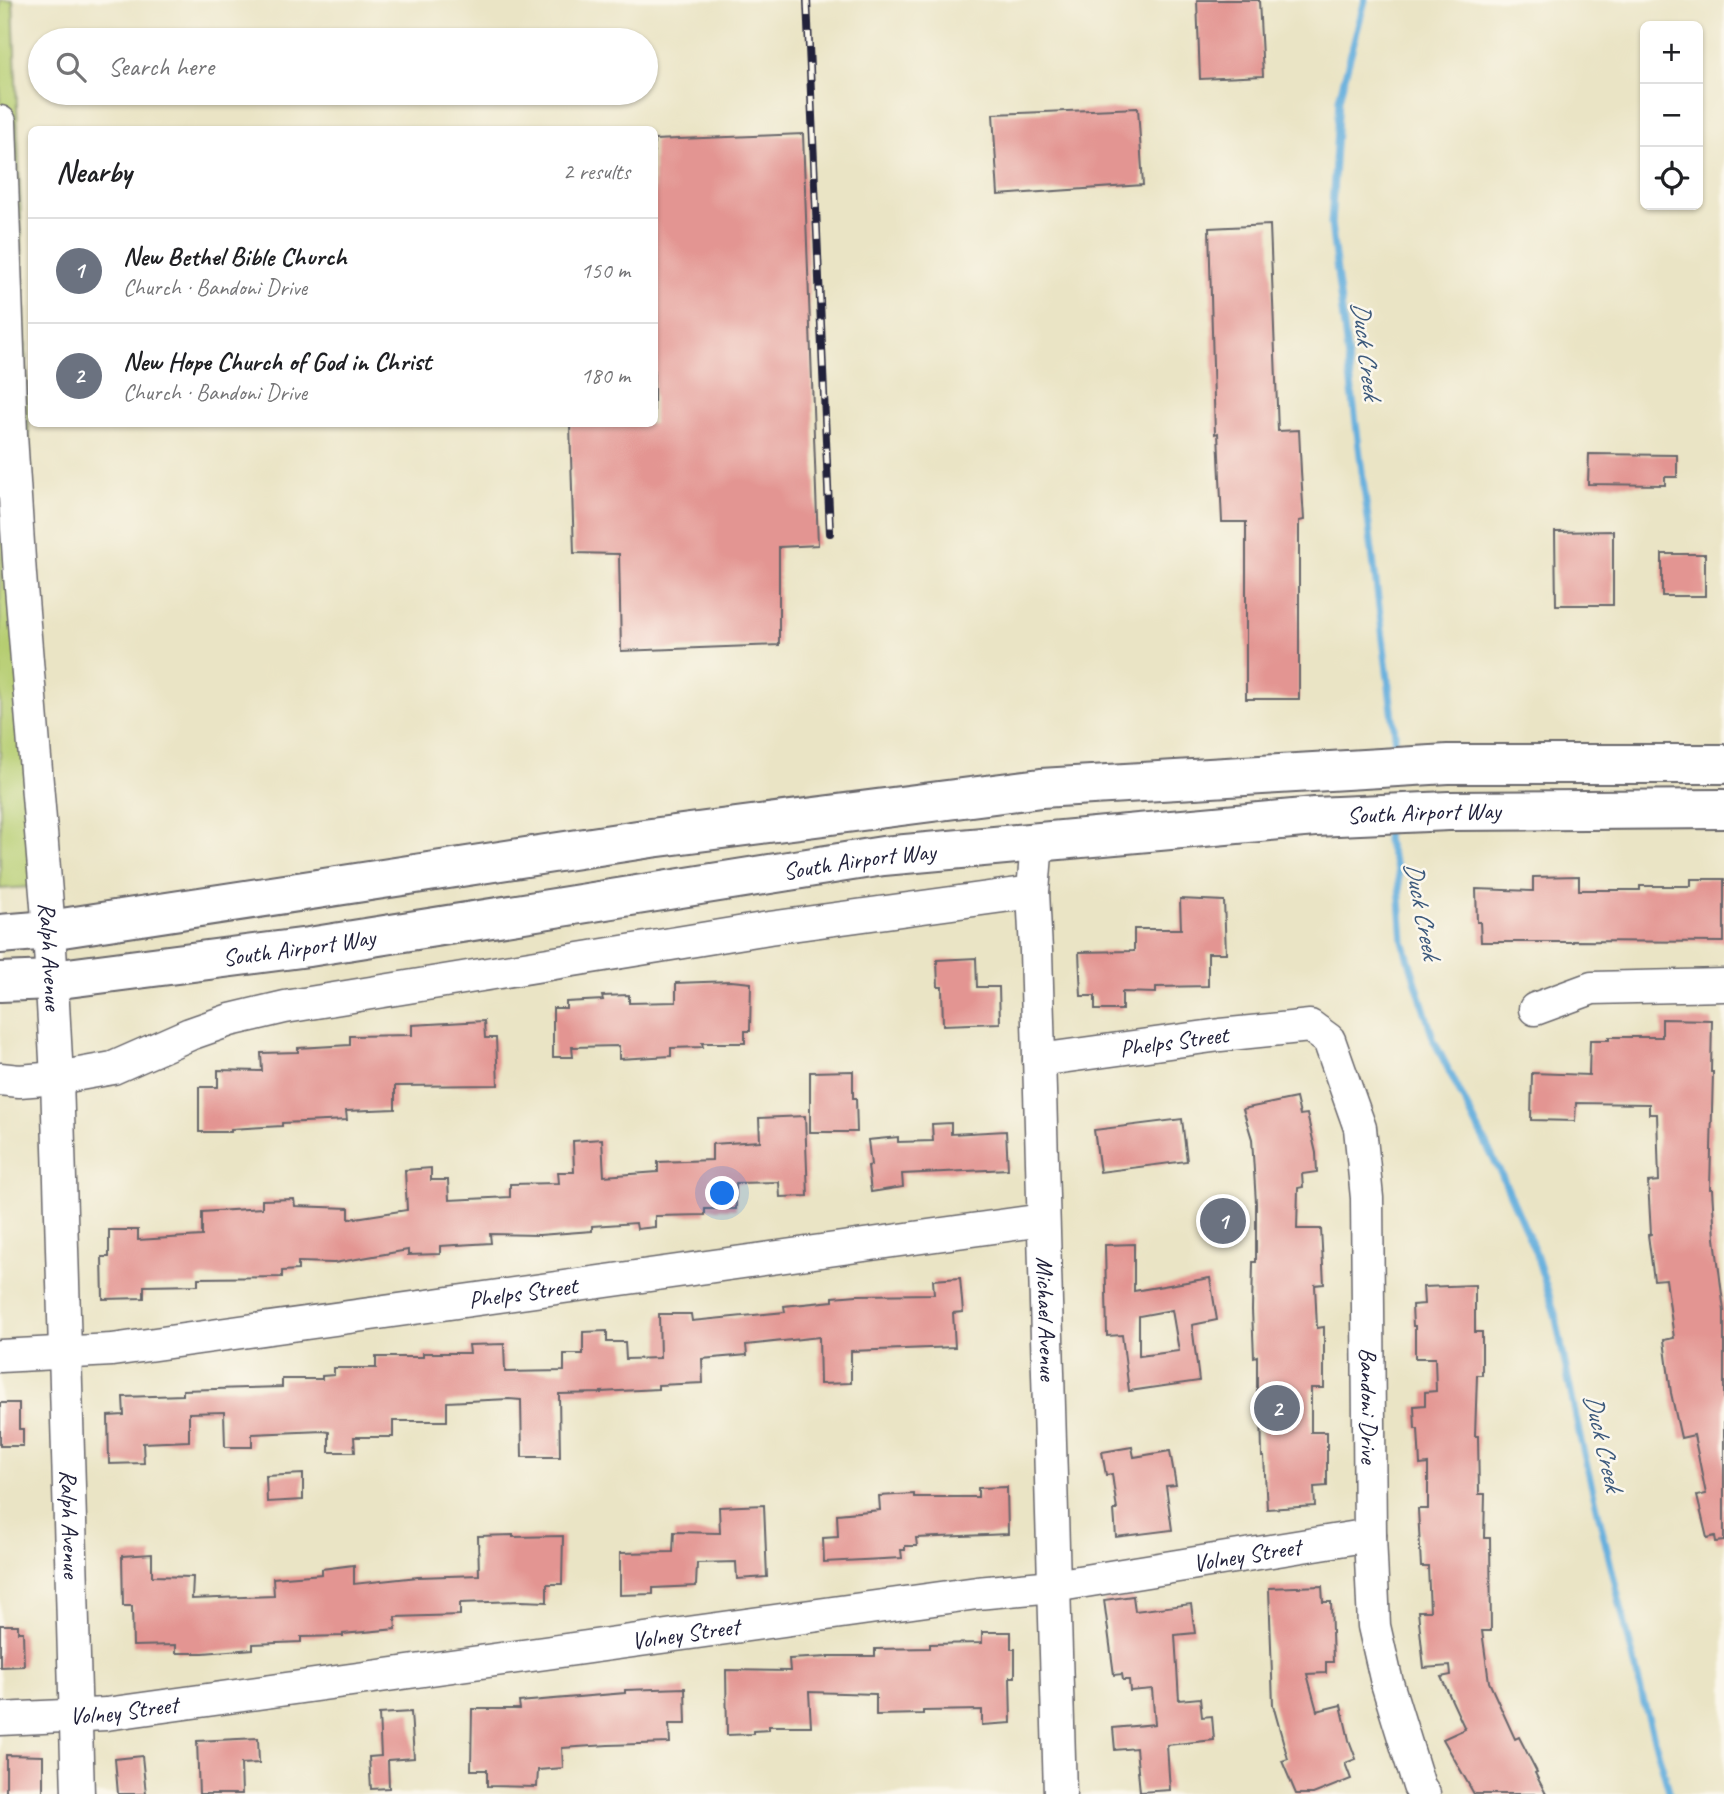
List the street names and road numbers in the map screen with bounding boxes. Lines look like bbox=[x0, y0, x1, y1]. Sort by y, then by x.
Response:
street label: South Airport Way bbox=[1346, 796, 1503, 831]
street label: South Airport Way bbox=[781, 836, 938, 887]
street label: Ralph Avenue bbox=[32, 901, 68, 1013]
street label: South Airport Way bbox=[221, 921, 379, 973]
street label: Phelps Street bbox=[1118, 1019, 1231, 1064]
street label: Michael Avenue bbox=[1030, 1256, 1063, 1383]
street label: Phelps Street bbox=[467, 1270, 581, 1315]
street label: Bandoni Drive bbox=[1353, 1347, 1384, 1466]
street label: Ralph Avenue bbox=[53, 1469, 87, 1581]
street label: Volney Street bbox=[1191, 1531, 1306, 1578]
street label: Volney Street bbox=[629, 1611, 744, 1656]
street label: Volney Street bbox=[69, 1689, 183, 1731]

